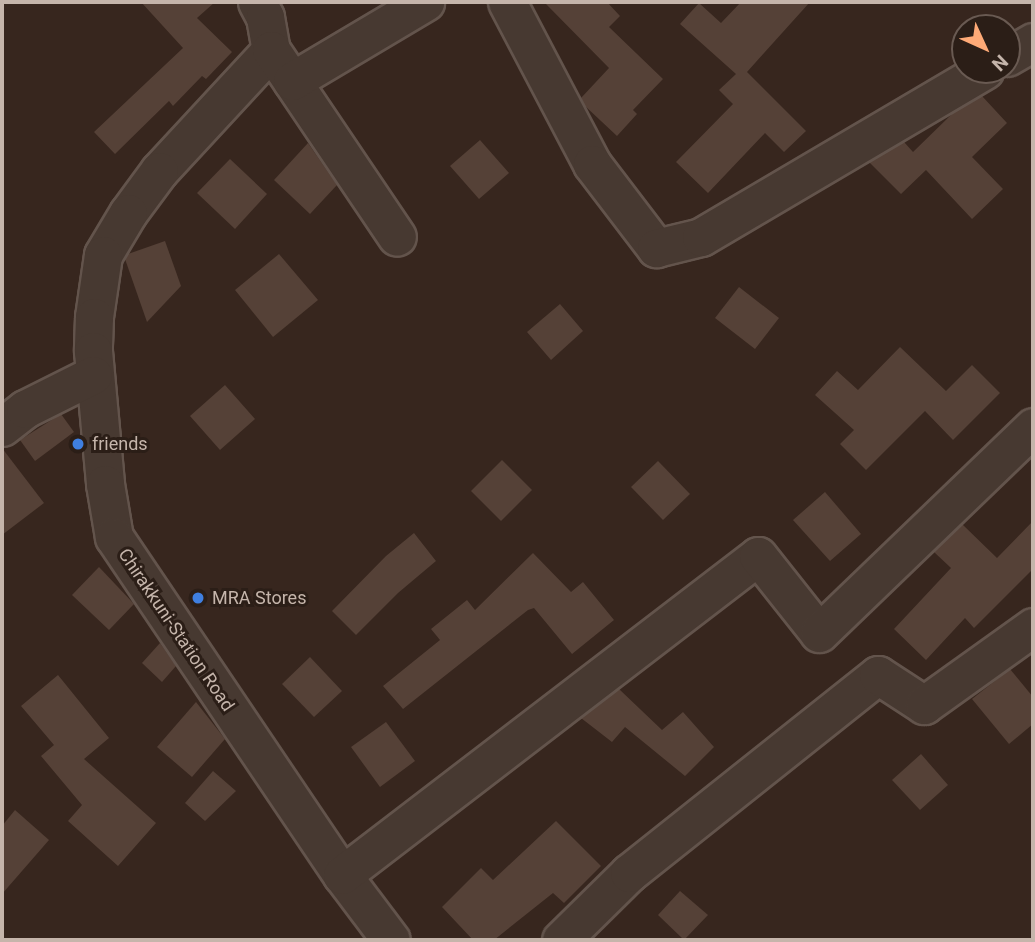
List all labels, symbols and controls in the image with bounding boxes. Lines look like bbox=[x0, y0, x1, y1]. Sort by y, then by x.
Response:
north arrow bbox=[951, 14, 1021, 84]
text: N bbox=[987, 50, 1013, 76]
place label: friends bbox=[92, 433, 148, 455]
marker: friends bbox=[70, 436, 86, 452]
street label: Chirakkuni-Station Road bbox=[113, 545, 239, 715]
place label: MRA Stores bbox=[212, 587, 306, 609]
marker: MRA Stores bbox=[190, 590, 206, 606]

